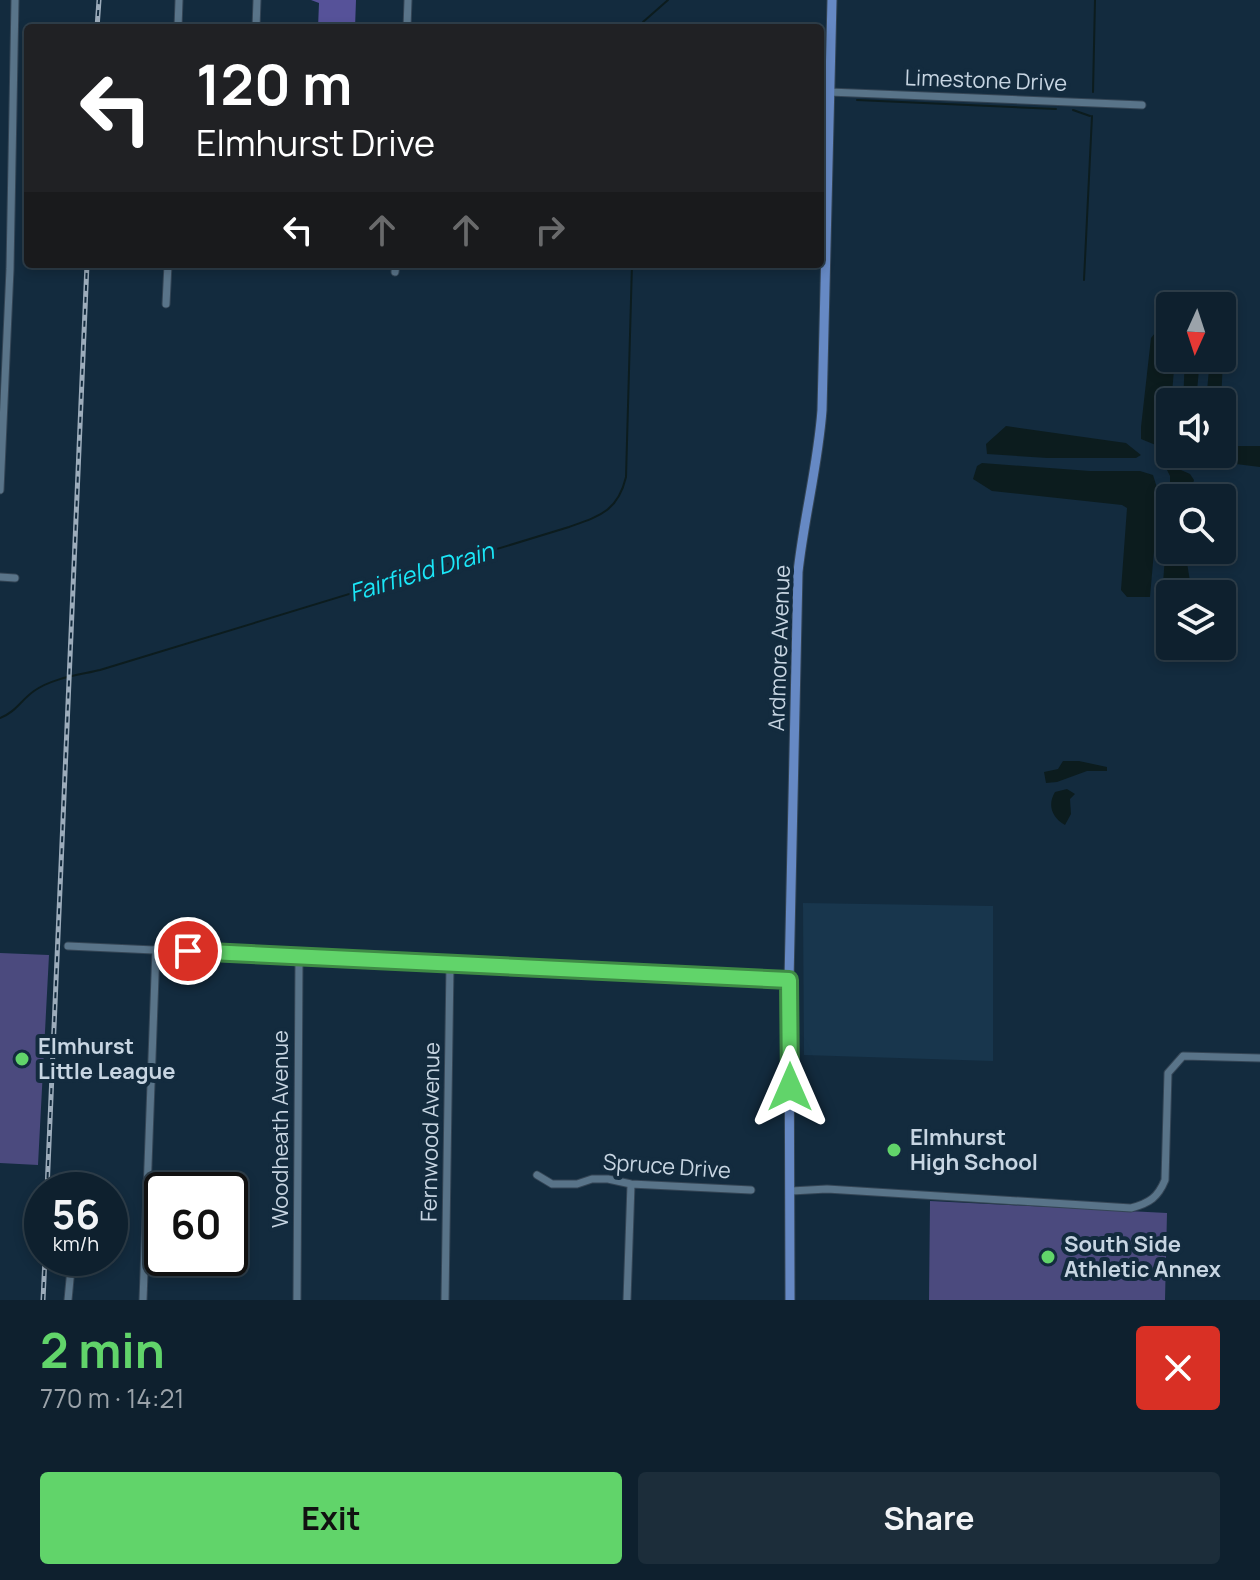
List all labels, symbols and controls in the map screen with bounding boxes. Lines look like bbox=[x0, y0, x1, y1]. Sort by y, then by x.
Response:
text: 120 m bbox=[196, 45, 352, 122]
icon: left bbox=[64, 56, 168, 160]
street label: Limestone Drive bbox=[904, 62, 1068, 98]
text: Elmhurst Drive bbox=[196, 118, 435, 167]
icon: left bbox=[276, 208, 320, 252]
icon: ahead bbox=[360, 208, 404, 252]
icon: ahead bbox=[444, 208, 488, 252]
icon: right bbox=[528, 208, 572, 252]
north arrow bbox=[1156, 292, 1236, 372]
map controls bbox=[1156, 292, 1236, 660]
button: sound bbox=[1156, 388, 1236, 468]
button: search bbox=[1156, 484, 1236, 564]
water label: Fairfield Drain bbox=[345, 533, 498, 609]
street label: Ardmore Avenue bbox=[761, 564, 797, 732]
button: layers bbox=[1156, 580, 1236, 660]
pin bbox=[154, 917, 222, 985]
icon: arrive bbox=[166, 929, 210, 973]
street label: Woodheath Avenue bbox=[265, 1030, 295, 1228]
place label: Elmhurst Little League bbox=[38, 1031, 175, 1086]
street label: Fernwood Avenue bbox=[413, 1042, 447, 1222]
position arrow bbox=[748, 1045, 832, 1129]
marker: Elmhurst Little League bbox=[13, 1050, 31, 1068]
place label: Elmhurst High School bbox=[910, 1122, 1038, 1177]
marker: Elmhurst High School bbox=[885, 1141, 903, 1159]
street label: Spruce Drive bbox=[602, 1147, 732, 1185]
speed limit sign: 60 bbox=[144, 1172, 248, 1276]
text: 56 bbox=[52, 1186, 100, 1241]
place label: South Side Athletic Annex bbox=[1064, 1229, 1221, 1284]
text: km/h bbox=[53, 1230, 99, 1257]
marker: South Side Athletic Annex bbox=[1039, 1248, 1057, 1266]
text: 2 min bbox=[40, 1317, 165, 1382]
button: close bbox=[1136, 1326, 1220, 1410]
text: 770 m · 14:21 bbox=[40, 1380, 184, 1416]
button: Exit bbox=[40, 1472, 622, 1564]
button: Share bbox=[638, 1472, 1220, 1564]

